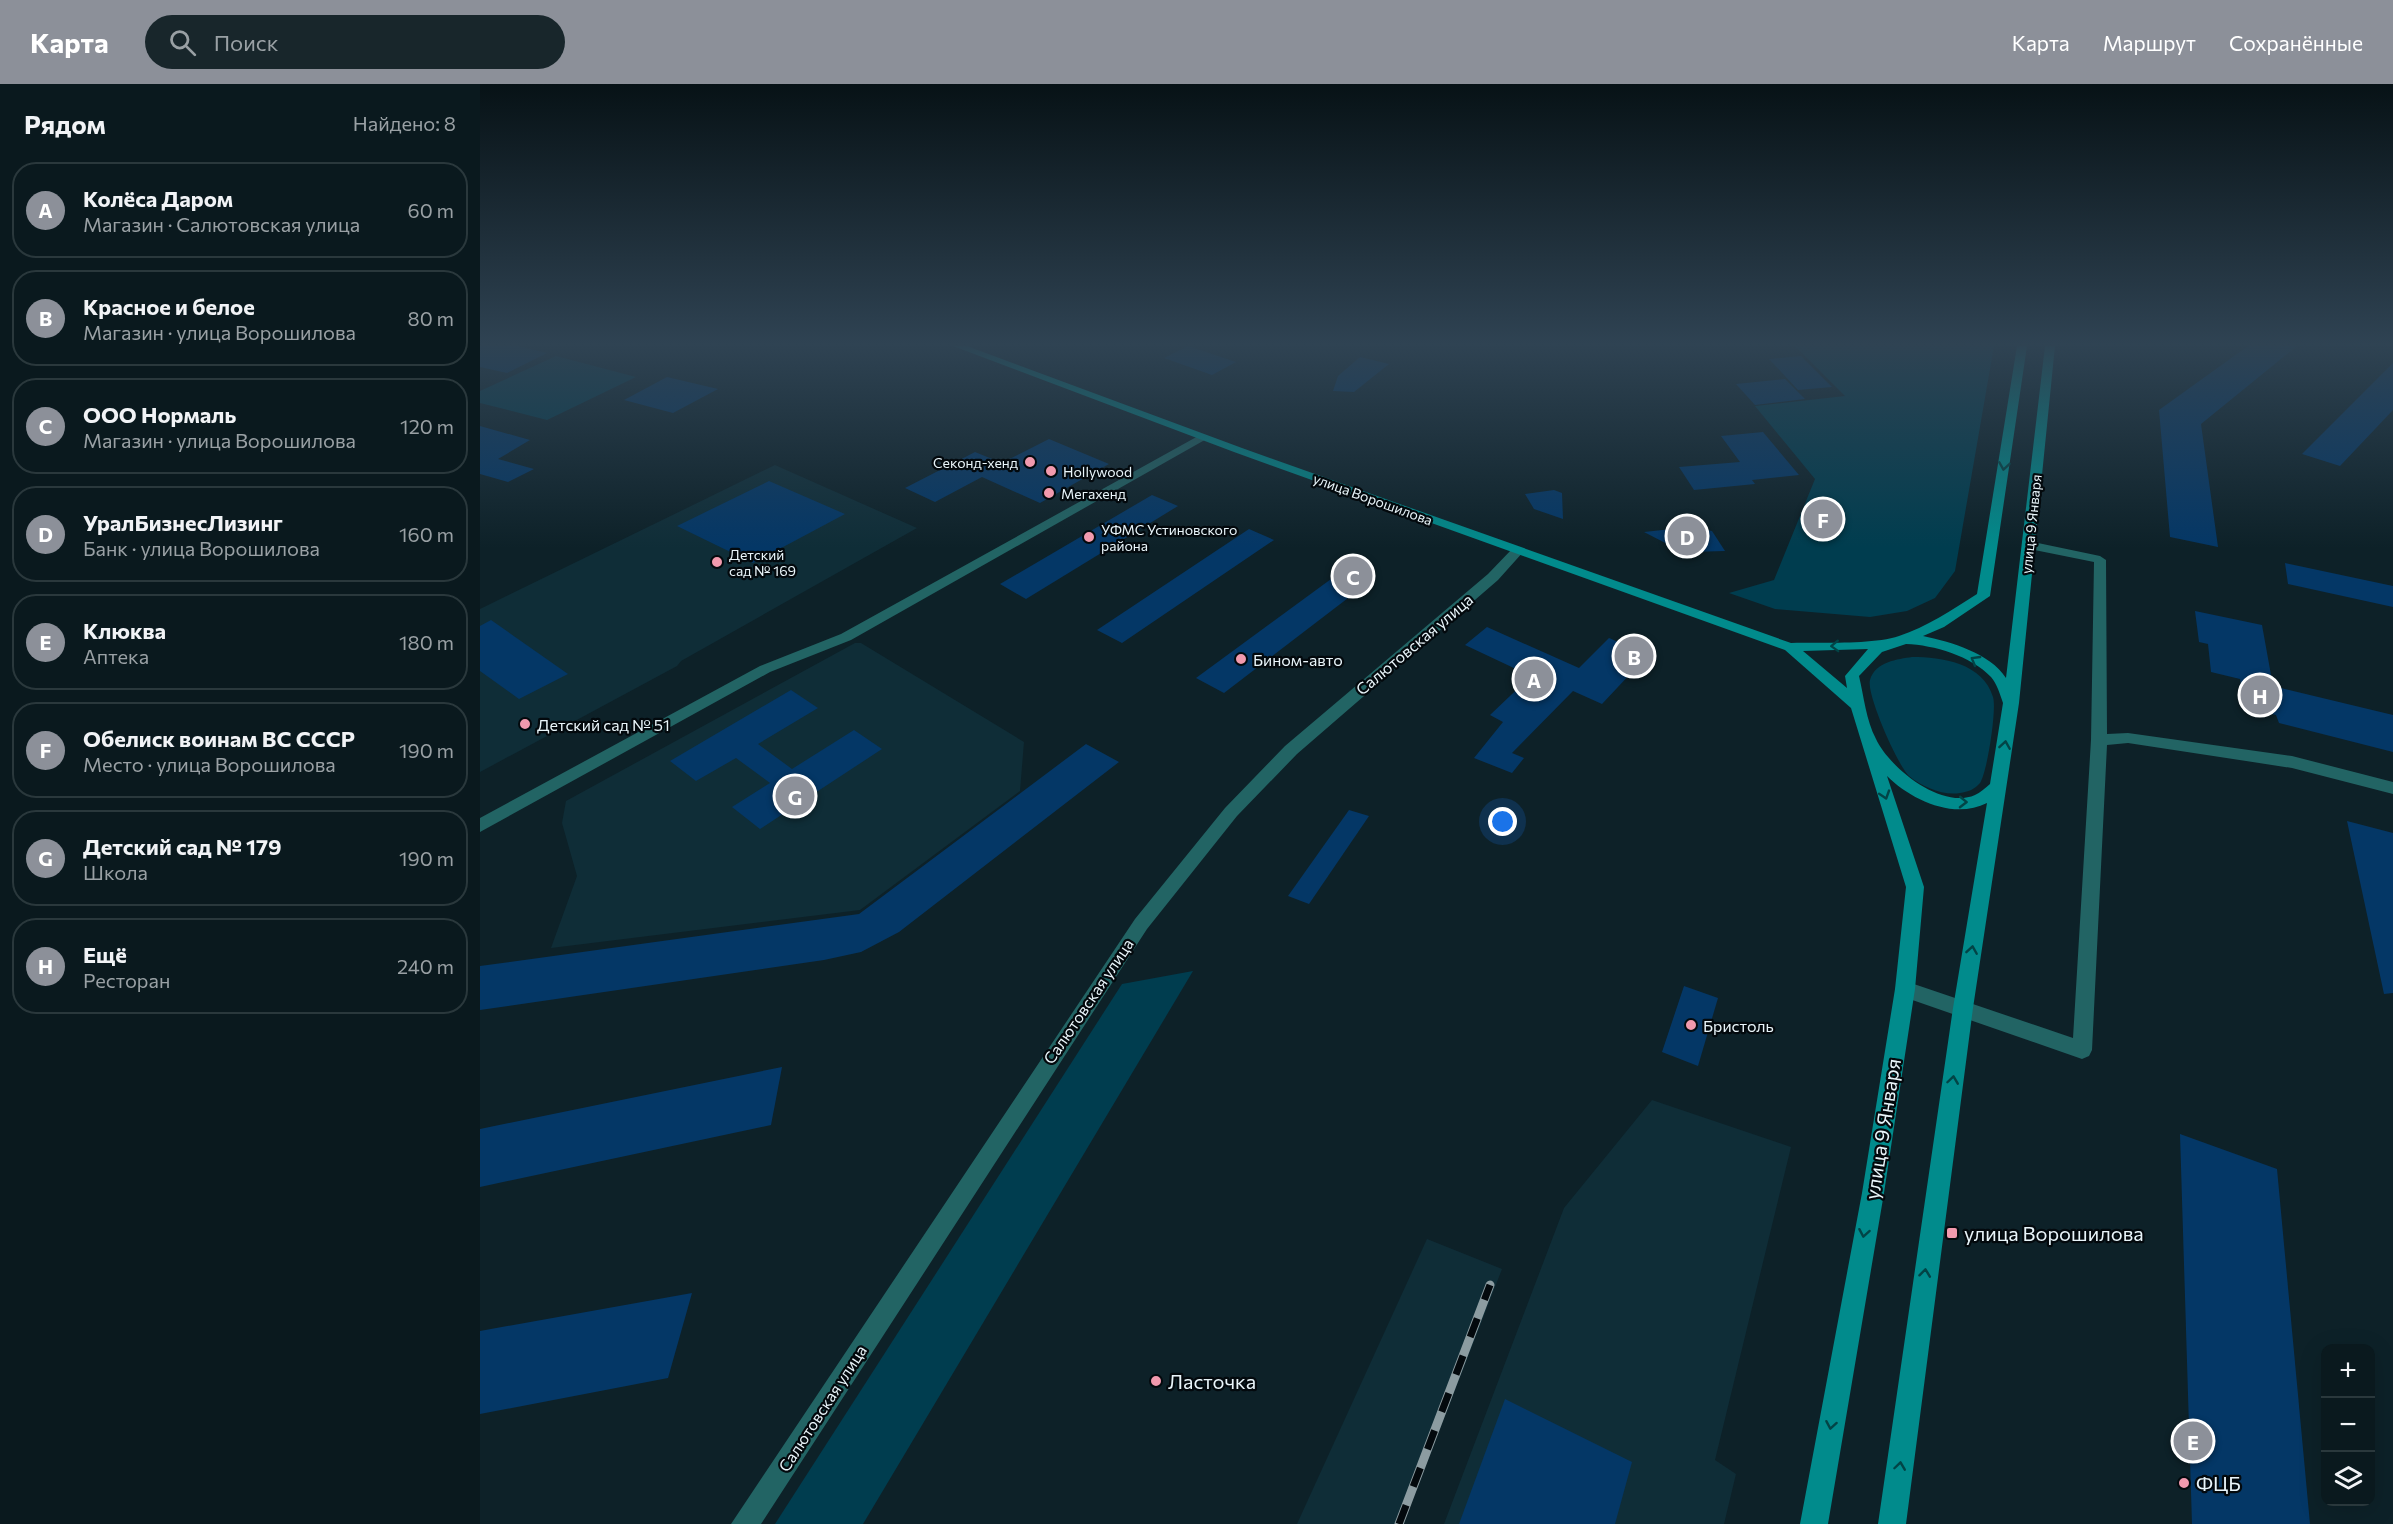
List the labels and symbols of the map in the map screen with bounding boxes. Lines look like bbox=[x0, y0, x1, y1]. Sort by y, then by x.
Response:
place label: Секонд-хенд bbox=[933, 454, 1018, 471]
marker: Секонд-хенд bbox=[1023, 455, 1037, 469]
one-way arrow bbox=[1998, 461, 2010, 471]
place label: Hollywood bbox=[1063, 463, 1132, 480]
marker: Hollywood bbox=[1044, 464, 1058, 478]
street label: улица Ворошилова bbox=[1311, 470, 1435, 528]
street label: улица 9 Января bbox=[2017, 474, 2045, 574]
place label: Мегахенд bbox=[1061, 485, 1126, 502]
marker: Мегахенд bbox=[1042, 486, 1056, 500]
pin: F bbox=[1804, 496, 1842, 542]
pin: D bbox=[1668, 514, 1706, 558]
place label: УФМС Устиновского района bbox=[1101, 521, 1237, 554]
marker: УФМС Устиновского района bbox=[1082, 530, 1096, 544]
place label: Детский сад № 169 bbox=[729, 546, 796, 579]
pin: C bbox=[1334, 554, 1372, 598]
marker: Детский сад № 169 bbox=[710, 555, 724, 569]
street label: Салютовская улица bbox=[1352, 589, 1476, 699]
pin: B bbox=[1614, 634, 1654, 678]
one-way arrow bbox=[1831, 639, 1840, 652]
place label: Бином-авто bbox=[1253, 650, 1343, 669]
marker: Бином-авто bbox=[1234, 652, 1248, 666]
pin: A bbox=[1514, 656, 1554, 702]
one-way arrow bbox=[1970, 656, 1981, 668]
pin: H bbox=[2240, 672, 2280, 718]
place label: Детский сад № 51 bbox=[537, 715, 670, 734]
marker: Детский сад № 51 bbox=[518, 717, 532, 731]
one-way arrow bbox=[1998, 740, 2010, 750]
pin: G bbox=[776, 774, 814, 818]
one-way arrow bbox=[1878, 789, 1890, 799]
one-way arrow bbox=[1959, 795, 1968, 808]
your location bbox=[1488, 807, 1517, 836]
street label: Салютовская улица bbox=[1039, 935, 1137, 1067]
one-way arrow bbox=[1965, 945, 1978, 955]
place label: Бристоль bbox=[1703, 1016, 1774, 1035]
marker: Бристоль bbox=[1684, 1018, 1698, 1032]
street label: улица 9 Января bbox=[1859, 1057, 1905, 1201]
one-way arrow bbox=[1946, 1075, 1958, 1084]
place label: улица Ворошилова bbox=[1964, 1221, 2144, 1245]
marker: улица Ворошилова bbox=[1945, 1226, 1959, 1240]
one-way arrow bbox=[1859, 1228, 1871, 1238]
one-way arrow bbox=[1919, 1268, 1931, 1277]
street label: Салютовская улица bbox=[774, 1341, 870, 1475]
place label: Ласточка bbox=[1168, 1369, 1256, 1393]
marker: Ласточка bbox=[1149, 1374, 1163, 1388]
pin: E bbox=[2174, 1418, 2212, 1464]
one-way arrow bbox=[1825, 1420, 1838, 1430]
one-way arrow bbox=[1893, 1461, 1906, 1471]
place label: ФЦБ bbox=[2196, 1471, 2241, 1495]
marker: ФЦБ bbox=[2177, 1476, 2191, 1490]

